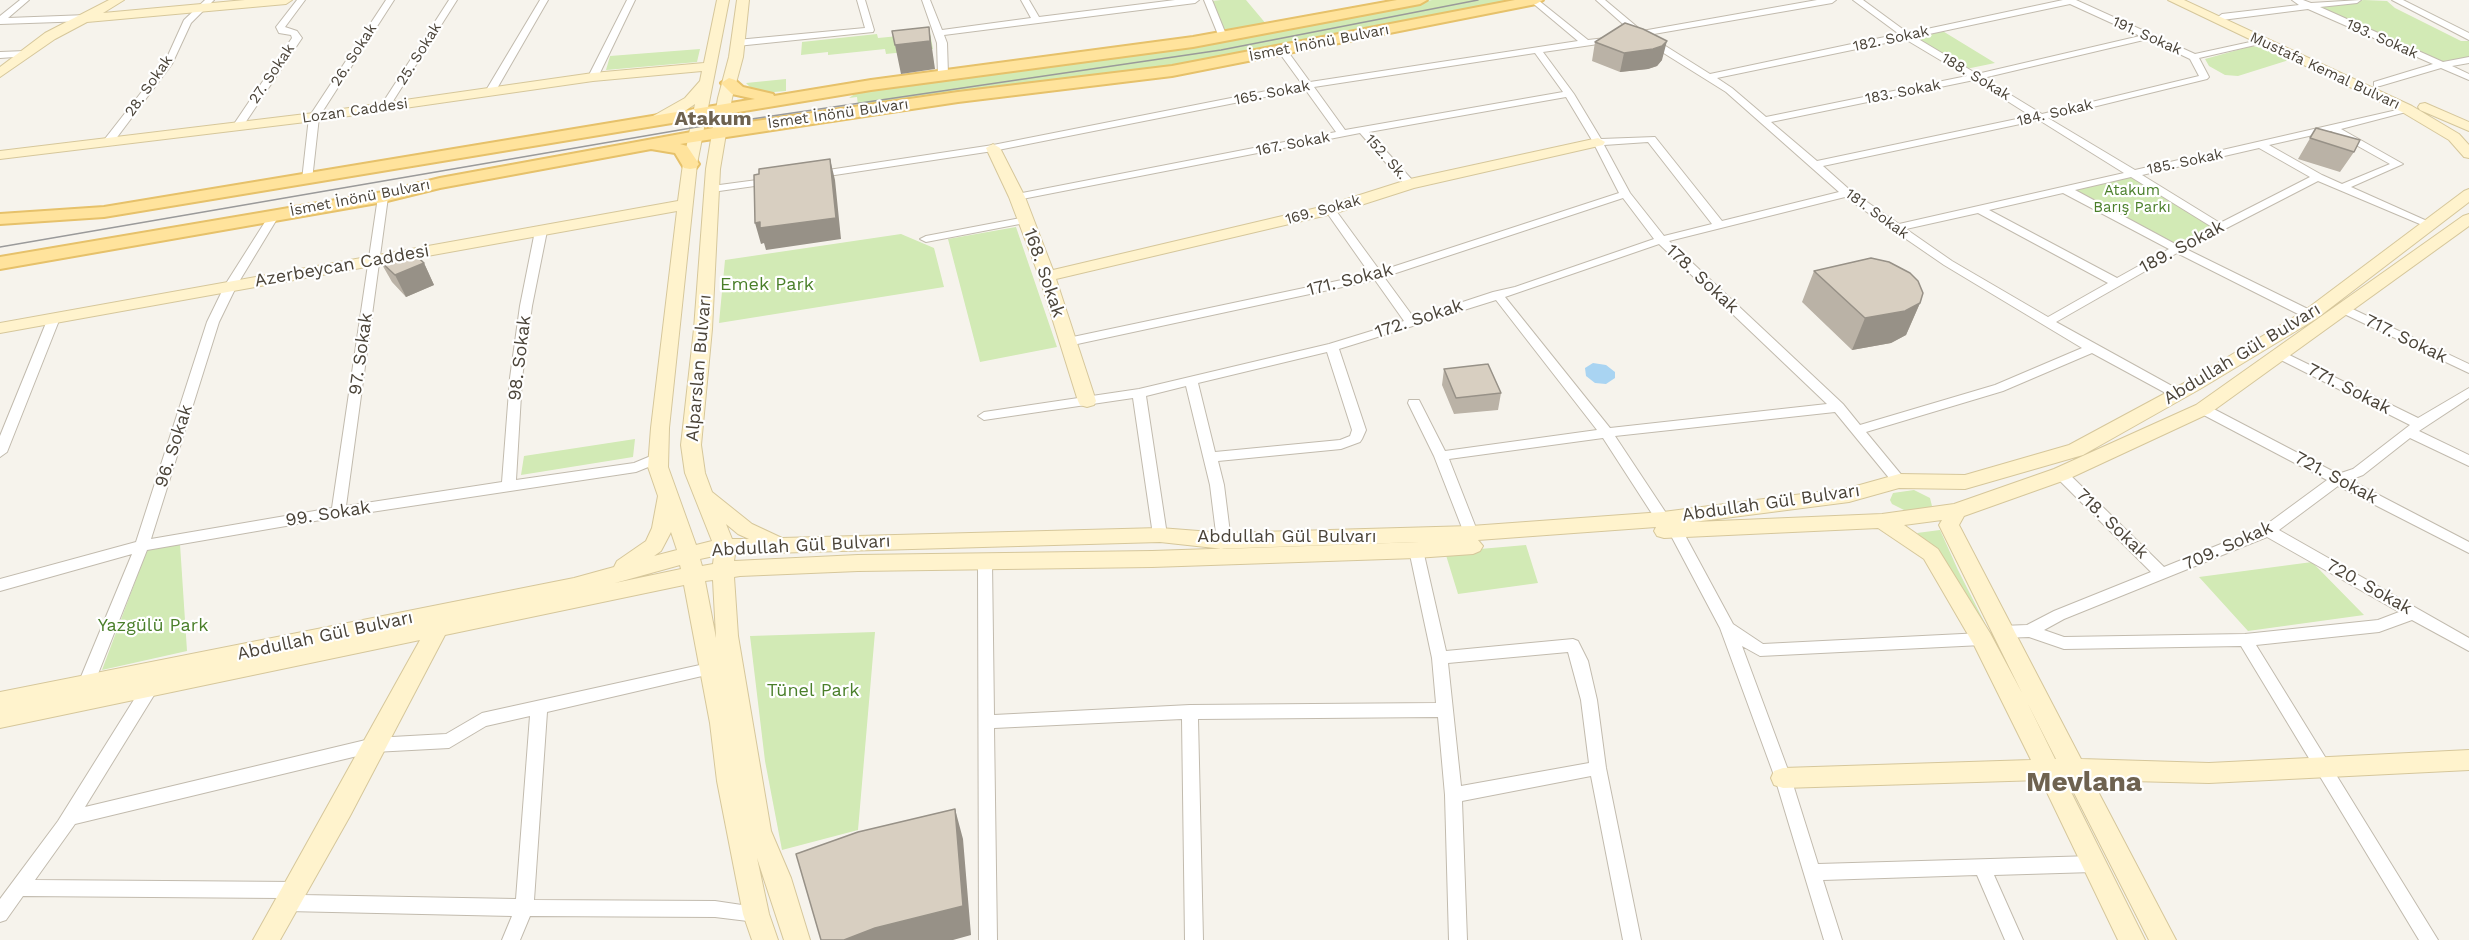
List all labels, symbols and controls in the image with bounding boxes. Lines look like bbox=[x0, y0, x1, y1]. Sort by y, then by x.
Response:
street label: 191. Sokak bbox=[2110, 13, 2184, 59]
street label: 193. Sokak bbox=[2343, 15, 2421, 63]
street label: 25. Sokak bbox=[393, 19, 445, 89]
street label: 26. Sokak bbox=[327, 20, 381, 90]
street label: İsmet İnönü Bulvarı bbox=[1247, 21, 1391, 65]
street label: 182. Sokak bbox=[1852, 22, 1930, 56]
street label: Mustafa Kemal Bulvarı bbox=[2247, 28, 2403, 114]
street label: 27. Sokak bbox=[245, 41, 299, 107]
street label: 188. Sokak bbox=[1938, 49, 2014, 105]
street label: 28. Sokak bbox=[121, 52, 177, 120]
street label: 183. Sokak bbox=[1864, 76, 1942, 108]
street label: 165. Sokak bbox=[1233, 77, 1311, 109]
street label: Lozan Caddesi bbox=[301, 95, 409, 127]
street label: İsmet İnönü Bulvarı bbox=[766, 95, 910, 133]
street label: 184. Sokak bbox=[2015, 96, 2095, 130]
district label: Atakum bbox=[674, 107, 752, 131]
street label: 167. Sokak bbox=[1255, 128, 1331, 160]
street label: 152. Sk. bbox=[1361, 131, 1411, 183]
street label: 185. Sokak bbox=[2146, 145, 2224, 179]
street label: İsmet İnönü Bulvarı bbox=[288, 176, 432, 220]
park label: Atakum Barış Parkı bbox=[2093, 182, 2171, 217]
street label: 181. Sokak bbox=[1842, 185, 1912, 243]
street label: 169. Sokak bbox=[1283, 191, 1363, 229]
street label: 189. Sokak bbox=[2136, 216, 2228, 278]
street label: 168. Sokak bbox=[1019, 226, 1069, 320]
street label: Azerbeycan Caddesi bbox=[253, 240, 431, 292]
street label: 178. Sokak bbox=[1661, 240, 1743, 318]
street label: 171. Sokak bbox=[1305, 259, 1395, 301]
park label: Emek Park bbox=[720, 274, 814, 296]
street label: Alparslan Bulvarı bbox=[682, 293, 716, 443]
street label: 172. Sokak bbox=[1372, 295, 1466, 343]
street label: Abdullah Gül Bulvarı bbox=[2160, 299, 2324, 409]
street label: 717. Sokak bbox=[2361, 310, 2451, 368]
street label: 97. Sokak bbox=[345, 311, 377, 397]
street label: 98. Sokak bbox=[504, 314, 536, 402]
street label: 771. Sokak bbox=[2304, 359, 2394, 419]
street label: 96. Sokak bbox=[150, 402, 198, 490]
street label: 721. Sokak bbox=[2291, 447, 2381, 509]
street label: Abdullah Gül Bulvarı bbox=[1681, 480, 1861, 526]
street label: 718. Sokak bbox=[2071, 484, 2153, 564]
street label: 99. Sokak bbox=[284, 497, 372, 531]
street label: 709. Sokak bbox=[2180, 517, 2276, 575]
street label: Abdullah Gül Bulvarı bbox=[1197, 526, 1377, 548]
street label: Abdullah Gül Bulvarı bbox=[711, 531, 891, 561]
street label: 720. Sokak bbox=[2322, 555, 2416, 619]
street label: Abdullah Gül Bulvarı bbox=[235, 607, 415, 665]
park label: Yazgülü Park bbox=[98, 615, 208, 637]
park label: Tünel Park bbox=[767, 680, 859, 702]
district label: Mevlana bbox=[2026, 766, 2142, 800]

